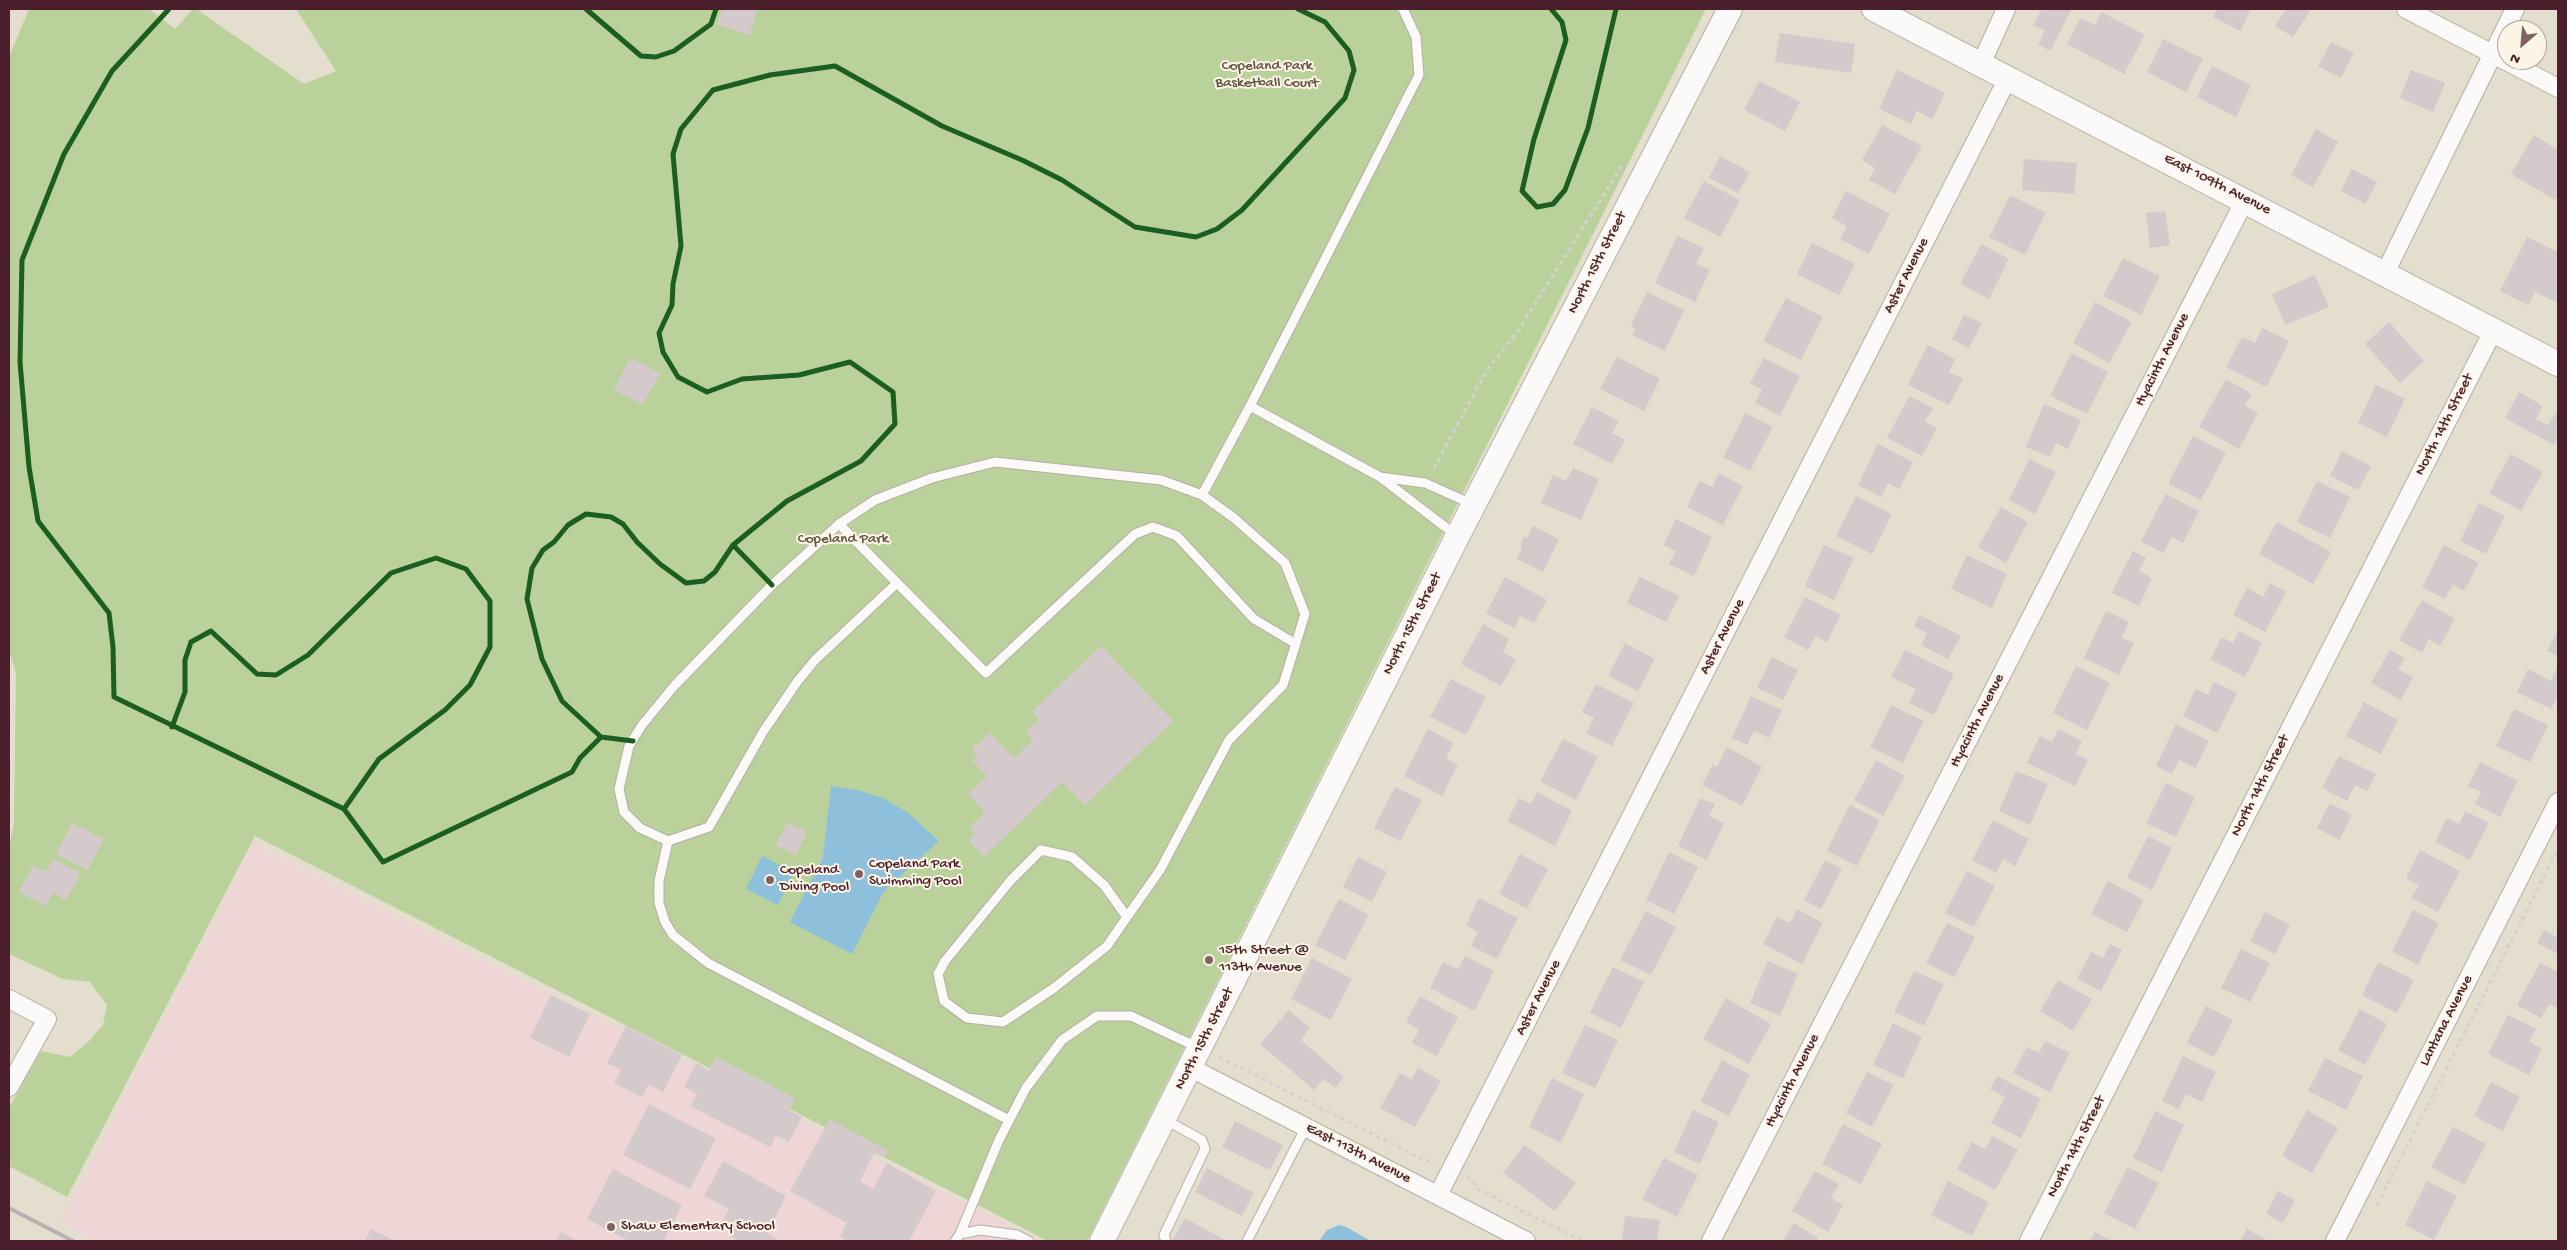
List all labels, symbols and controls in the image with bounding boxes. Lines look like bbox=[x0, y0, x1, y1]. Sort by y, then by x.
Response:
north arrow bbox=[2497, 20, 2547, 70]
text: N bbox=[2507, 48, 2523, 68]
park label: Copeland Park Basketball Court bbox=[1216, 58, 1318, 93]
street label: East 109th Avenue bbox=[2160, 150, 2274, 220]
street label: North 15th Street bbox=[1564, 209, 1632, 317]
street label: Aster Avenue bbox=[1880, 235, 1934, 317]
street label: Hyacinth Avenue bbox=[2132, 310, 2194, 410]
street label: North 14th Street bbox=[2412, 371, 2478, 479]
park label: Copeland Park bbox=[798, 531, 888, 549]
street label: North 15th Street bbox=[1379, 570, 1447, 678]
street label: Aster Avenue bbox=[1696, 596, 1750, 678]
street label: Hyacinth Avenue bbox=[1947, 671, 2009, 771]
street label: North 14th Street bbox=[2228, 732, 2294, 840]
place label: Copeland Park Swimming Pool bbox=[869, 856, 962, 891]
place label: Copeland Diving Pool bbox=[780, 862, 849, 897]
marker: Copeland Park Swimming Pool bbox=[853, 868, 865, 880]
marker: Copeland Diving Pool bbox=[764, 874, 776, 886]
place label: 15th Street @ 113th Avenue bbox=[1219, 942, 1309, 977]
marker: 15th Street @ 113th Avenue bbox=[1203, 954, 1215, 966]
street label: Aster Avenue bbox=[1512, 957, 1566, 1039]
street label: Lantana Avenue bbox=[2416, 973, 2478, 1069]
street label: North 15th Street bbox=[1171, 985, 1239, 1093]
street label: Hyacinth Avenue bbox=[1762, 1031, 1824, 1131]
street label: North 14th Street bbox=[2044, 1093, 2110, 1201]
street label: East 113th Avenue bbox=[1302, 1120, 1414, 1188]
place label: Shaw Elementary School bbox=[621, 1218, 775, 1236]
marker: Shaw Elementary School bbox=[605, 1221, 617, 1233]

